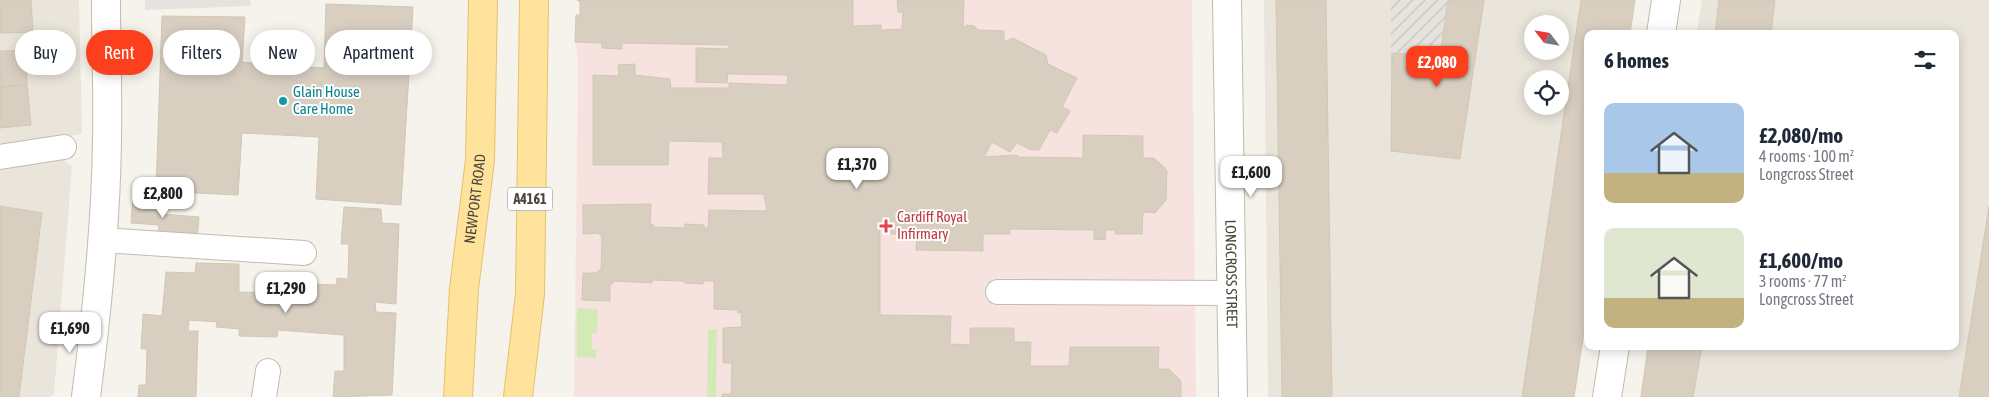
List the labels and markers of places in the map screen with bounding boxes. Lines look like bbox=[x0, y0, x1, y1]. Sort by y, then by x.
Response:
pin: £2,080 bbox=[1396, 46, 1478, 88]
place label: Glain House Care Home bbox=[293, 83, 360, 117]
marker: Glain House Care Home bbox=[277, 95, 289, 107]
pin: £1,370 bbox=[816, 148, 898, 190]
pin: £1,600 bbox=[1210, 156, 1292, 198]
pin: £2,800 bbox=[122, 176, 204, 219]
place label: Cardiff Royal Infirmary bbox=[897, 208, 967, 242]
marker: Cardiff Royal Infirmary bbox=[879, 219, 893, 233]
pin: £1,290 bbox=[245, 272, 327, 314]
pin: £1,690 bbox=[29, 312, 111, 354]

